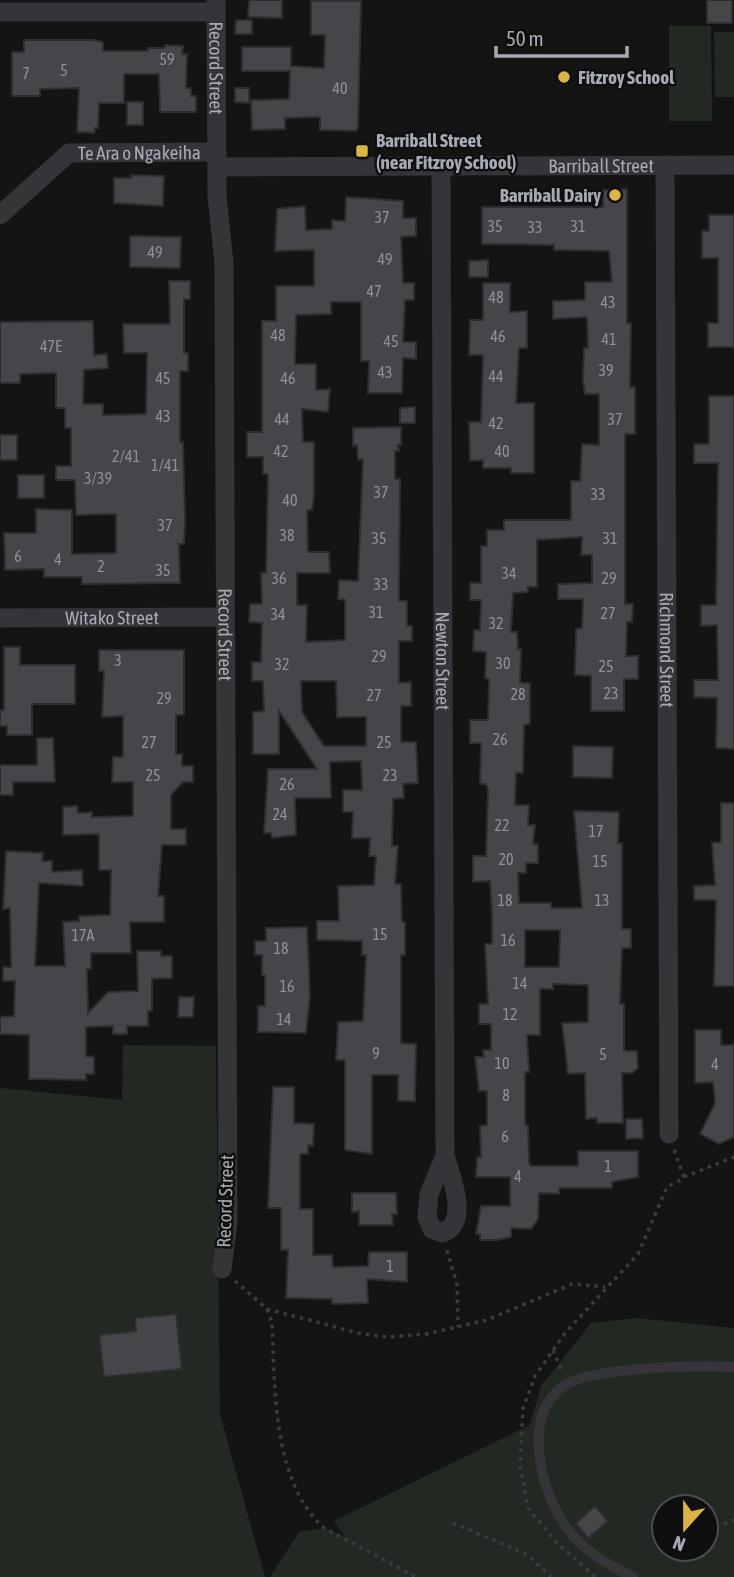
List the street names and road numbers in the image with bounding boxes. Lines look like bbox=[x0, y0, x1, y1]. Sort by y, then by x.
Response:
street label: Record Street bbox=[205, 21, 228, 115]
street label: Te Ara o Ngakeiha bbox=[78, 141, 201, 164]
street label: Barriball Street bbox=[548, 154, 654, 177]
street label: Record Street bbox=[214, 588, 237, 681]
street label: Richmond Street bbox=[656, 592, 678, 708]
street label: Witako Street bbox=[65, 606, 159, 629]
street label: Newton Street bbox=[432, 612, 454, 710]
street label: Record Street bbox=[212, 1154, 238, 1248]

